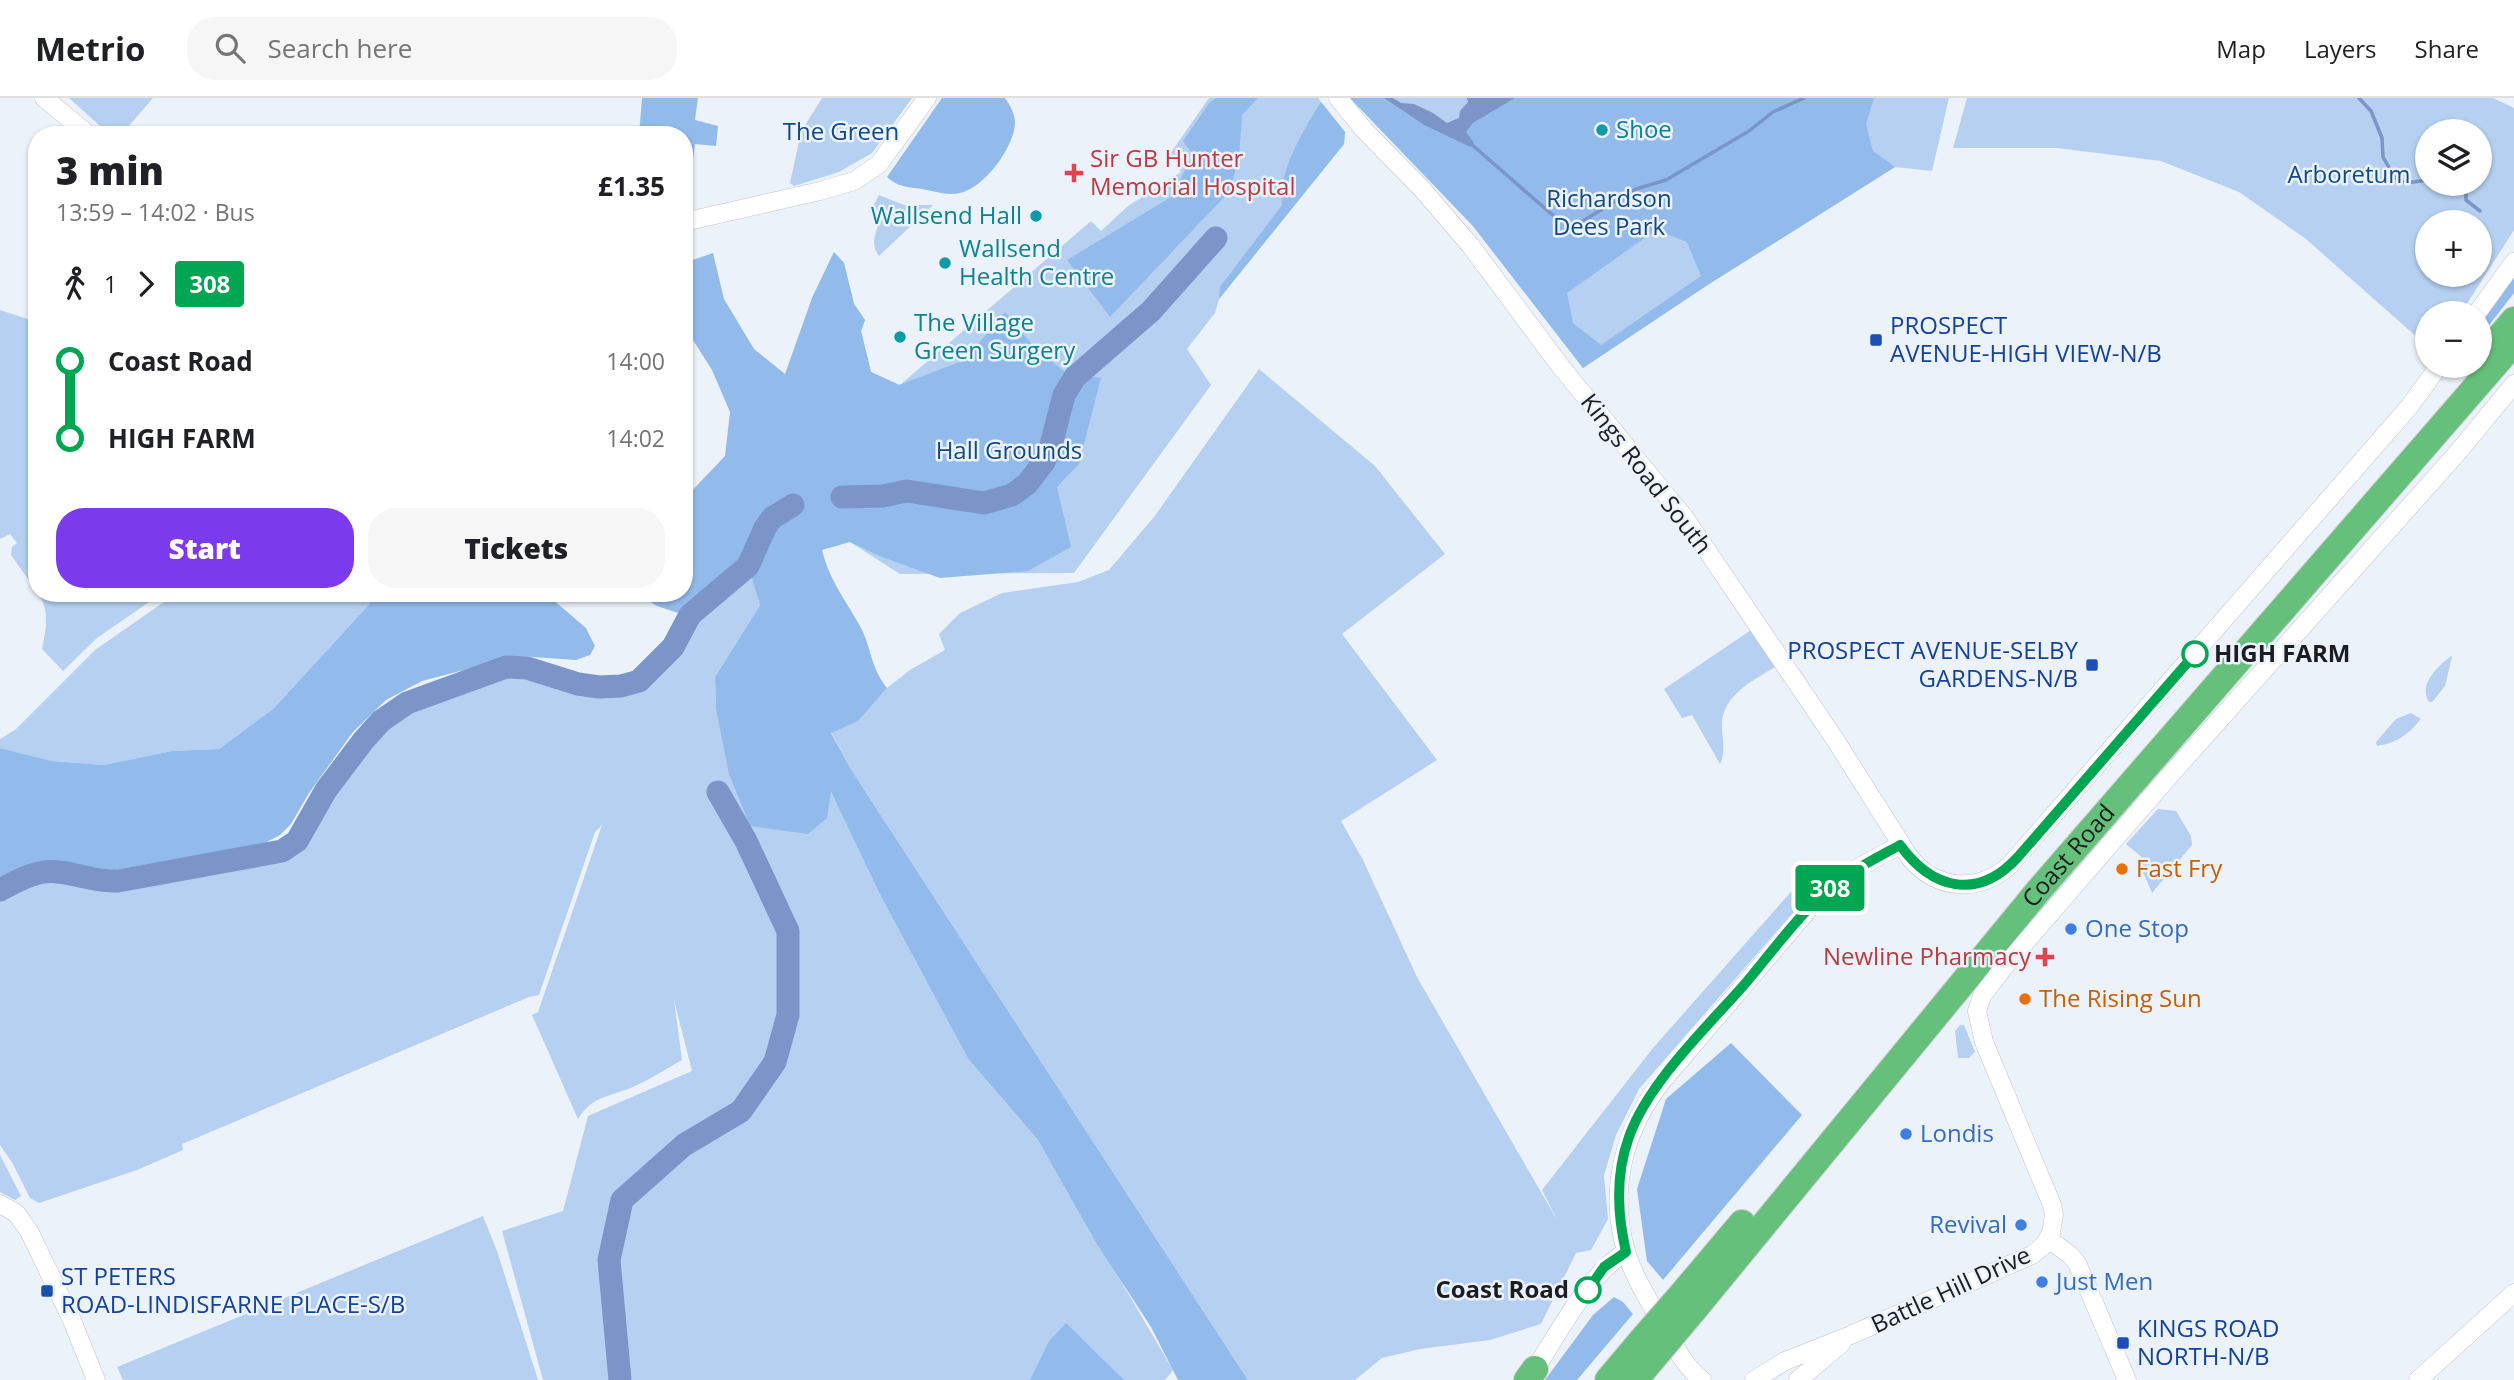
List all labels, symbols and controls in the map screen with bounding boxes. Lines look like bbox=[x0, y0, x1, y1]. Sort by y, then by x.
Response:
search box bbox=[187, 17, 677, 80]
text: Metrio bbox=[35, 26, 145, 71]
icon: search bbox=[211, 29, 249, 67]
text: Search here bbox=[267, 30, 412, 66]
text: Map bbox=[2216, 32, 2266, 65]
text: Layers bbox=[2304, 32, 2377, 65]
text: Share bbox=[2415, 32, 2479, 65]
place label: Shoe bbox=[1616, 112, 1672, 145]
park label: The Green bbox=[783, 114, 899, 147]
map controls bbox=[2415, 119, 2492, 378]
button: layers bbox=[2415, 119, 2492, 196]
marker: Shoe bbox=[1594, 122, 1610, 138]
place label: Sir GB Hunter Memorial Hospital bbox=[1090, 141, 1295, 202]
text: 3 min bbox=[56, 144, 164, 196]
park label: Arboretum bbox=[2288, 157, 2410, 190]
marker: Sir GB Hunter Memorial Hospital bbox=[1064, 163, 1084, 183]
text: £1.35 bbox=[598, 168, 665, 204]
park label: Richardson Dees Park bbox=[1546, 181, 1672, 242]
text: 13:59 – 14:02 · Bus bbox=[56, 196, 255, 228]
place label: Wallsend Hall bbox=[871, 198, 1022, 231]
marker: Wallsend Hall bbox=[1028, 208, 1044, 224]
button: + bbox=[2415, 210, 2492, 287]
place label: Wallsend Health Centre bbox=[959, 231, 1114, 292]
marker: Wallsend Health Centre bbox=[937, 255, 953, 271]
icon: walk bbox=[56, 265, 94, 303]
icon: forward bbox=[127, 265, 165, 303]
text: 308 bbox=[189, 267, 230, 300]
text: 1 bbox=[104, 268, 117, 300]
button: − bbox=[2415, 301, 2492, 378]
place label: The Village Green Surgery bbox=[914, 305, 1076, 366]
place label: PROSPECT AVENUE-HIGH VIEW-N/B bbox=[1890, 308, 2162, 369]
marker: The Village Green Surgery bbox=[892, 329, 908, 345]
marker: PROSPECT AVENUE-HIGH VIEW-N/B bbox=[1868, 332, 1884, 348]
text: Coast Road bbox=[108, 343, 253, 379]
text: 14:00 bbox=[606, 345, 665, 377]
street label: Kings Road South bbox=[1574, 386, 1720, 560]
text: HIGH FARM bbox=[108, 420, 256, 456]
text: 14:02 bbox=[606, 422, 665, 454]
park label: Hall Grounds bbox=[936, 433, 1082, 466]
button: Start bbox=[56, 508, 354, 588]
button: Tickets bbox=[368, 508, 665, 588]
place label: PROSPECT AVENUE-SELBY GARDENS-N/B bbox=[1787, 633, 2079, 694]
place label: HIGH FARM bbox=[2214, 636, 2351, 669]
marker: HIGH FARM bbox=[2182, 641, 2208, 667]
marker: PROSPECT AVENUE-SELBY GARDENS-N/B bbox=[2084, 657, 2100, 673]
street label: Coast Road bbox=[2014, 796, 2121, 914]
place label: Fast Fry bbox=[2136, 851, 2223, 884]
marker: Fast Fry bbox=[2114, 861, 2130, 877]
line badge: 308 bbox=[1790, 865, 1870, 911]
text: 308 bbox=[1809, 871, 1851, 904]
place label: One Stop bbox=[2085, 911, 2189, 944]
marker: One Stop bbox=[2063, 921, 2079, 937]
place label: Newline Pharmacy bbox=[1823, 939, 2032, 972]
marker: Newline Pharmacy bbox=[2037, 949, 2053, 965]
place label: The Rising Sun bbox=[2039, 981, 2202, 1014]
marker: The Rising Sun bbox=[2017, 991, 2033, 1007]
place label: Londis bbox=[1920, 1116, 1994, 1149]
marker: Londis bbox=[1898, 1126, 1914, 1142]
place label: Revival bbox=[1929, 1207, 2007, 1240]
marker: Revival bbox=[2013, 1217, 2029, 1233]
street label: Battle Hill Drive bbox=[1865, 1237, 2036, 1340]
place label: ST PETERS ROAD-LINDISFARNE PLACE-S/B bbox=[61, 1259, 405, 1320]
place label: Just Men bbox=[2054, 1264, 2153, 1297]
place label: Coast Road bbox=[1435, 1272, 1569, 1305]
marker: Just Men bbox=[2034, 1274, 2050, 1290]
marker: Coast Road bbox=[1575, 1277, 1601, 1303]
marker: ST PETERS ROAD-LINDISFARNE PLACE-S/B bbox=[39, 1283, 55, 1299]
place label: KINGS ROAD NORTH-N/B bbox=[2137, 1311, 2279, 1372]
marker: KINGS ROAD NORTH-N/B bbox=[2115, 1335, 2131, 1351]

